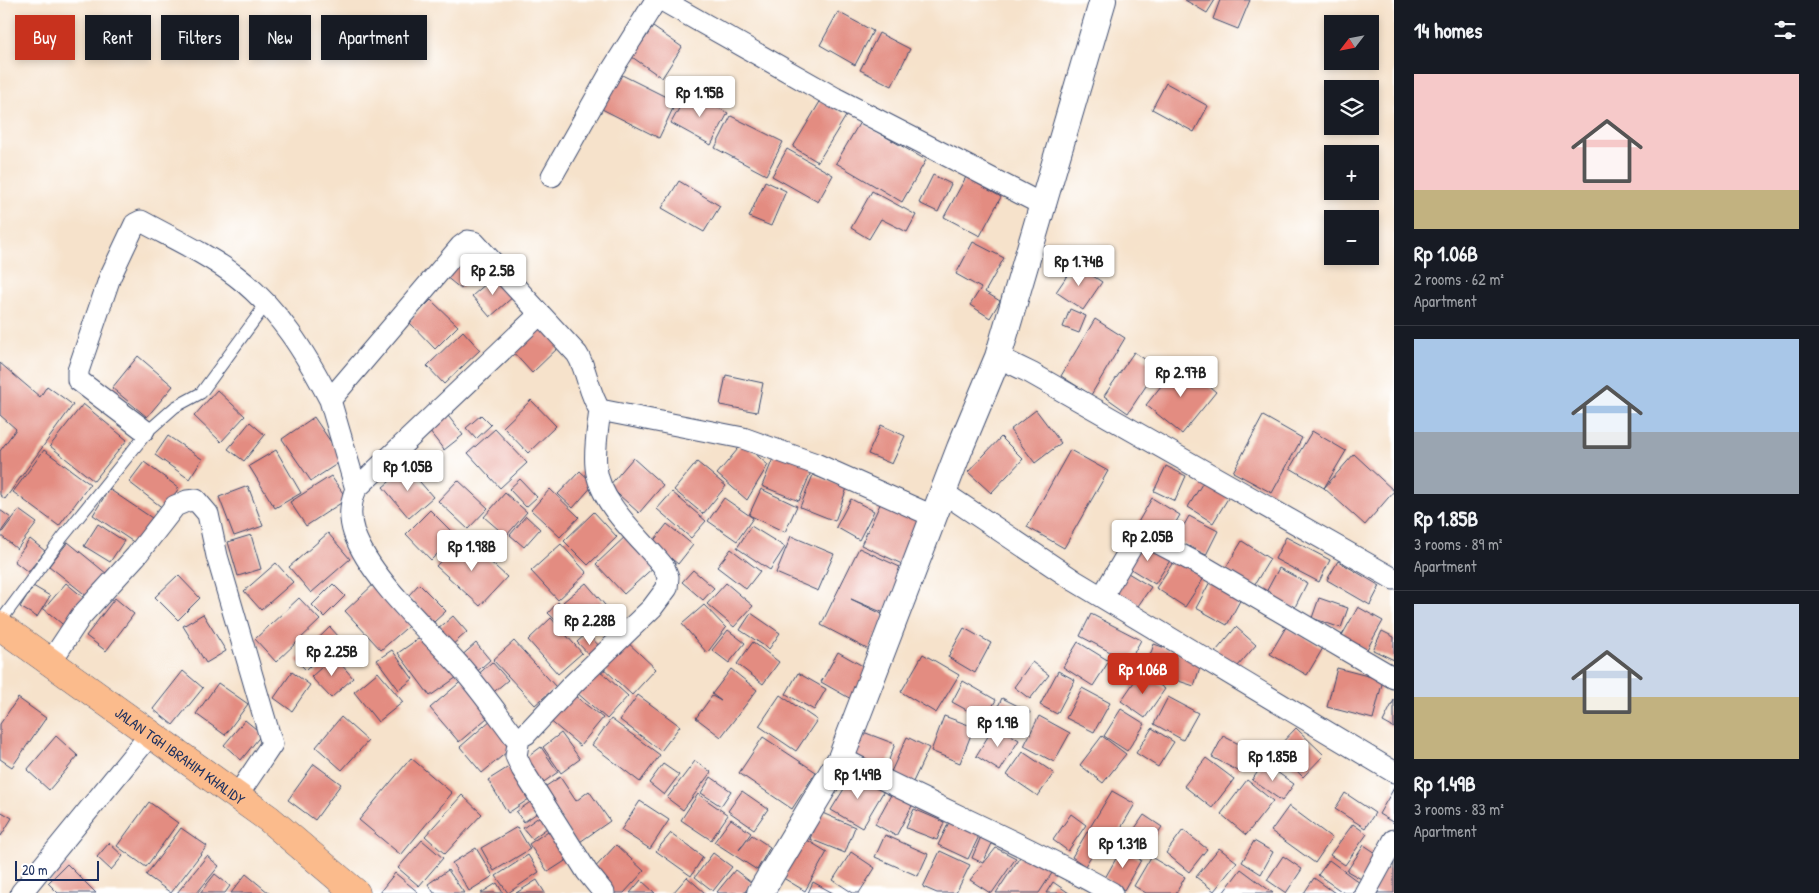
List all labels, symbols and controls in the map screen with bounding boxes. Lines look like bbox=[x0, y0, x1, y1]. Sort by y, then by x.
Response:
chip: Buy bbox=[15, 15, 75, 60]
chip: Rent bbox=[85, 15, 151, 60]
chip: Filters bbox=[161, 15, 239, 60]
chip: New bbox=[249, 15, 311, 60]
chip: Apartment bbox=[321, 15, 427, 60]
north arrow bbox=[1324, 15, 1379, 70]
map controls bbox=[1324, 15, 1379, 265]
text: 14 homes bbox=[1414, 16, 1482, 45]
icon: filters bbox=[1771, 16, 1799, 44]
pin: Rp 1.95B bbox=[648, 76, 752, 118]
button: layers bbox=[1324, 80, 1379, 135]
text: Rp 1.95B bbox=[676, 81, 724, 103]
icon: home bbox=[1562, 106, 1652, 196]
button: + bbox=[1324, 145, 1379, 200]
button: − bbox=[1324, 210, 1379, 265]
text: Rp 1.06B bbox=[1414, 239, 1478, 268]
pin: Rp 1.74B bbox=[1027, 244, 1131, 287]
text: Rp 1.74B bbox=[1054, 250, 1104, 272]
pin: Rp 2.5B bbox=[447, 254, 539, 296]
text: Rp 2.5B bbox=[471, 259, 515, 281]
text: 2 rooms · 62 m² bbox=[1414, 268, 1504, 290]
text: Apartment bbox=[1414, 290, 1477, 312]
pin: Rp 2.97B bbox=[1129, 356, 1233, 398]
text: Rp 2.97B bbox=[1156, 361, 1206, 383]
icon: home bbox=[1562, 372, 1652, 462]
pin: Rp 1.05B bbox=[356, 450, 460, 492]
text: Rp 1.05B bbox=[383, 455, 433, 477]
text: Rp 1.85B bbox=[1414, 504, 1478, 533]
pin: Rp 2.05B bbox=[1096, 520, 1200, 562]
text: Rp 2.05B bbox=[1123, 525, 1173, 547]
pin: Rp 1.98B bbox=[420, 530, 524, 572]
text: 3 rooms · 89 m² bbox=[1414, 533, 1503, 555]
text: Rp 1.98B bbox=[448, 535, 496, 557]
text: Apartment bbox=[1414, 555, 1477, 577]
pin: Rp 2.28B bbox=[538, 604, 642, 646]
text: Rp 2.28B bbox=[564, 609, 616, 631]
pin: Rp 2.25B bbox=[280, 634, 384, 677]
icon: home bbox=[1562, 637, 1652, 727]
text: Rp 2.25B bbox=[306, 640, 358, 662]
pin: Rp 1.06B bbox=[1091, 652, 1195, 695]
text: Rp 1.06B bbox=[1119, 658, 1167, 680]
street label: JALAN TGH IBRAHIM KHALIDY bbox=[111, 702, 250, 809]
pin: Rp 1.9B bbox=[952, 706, 1044, 748]
text: Rp 1.9B bbox=[977, 711, 1019, 733]
pin: Rp 1.85B bbox=[1221, 740, 1325, 782]
text: Rp 1.85B bbox=[1249, 745, 1297, 767]
pin: Rp 1.49B bbox=[806, 758, 910, 800]
text: Rp 1.49B bbox=[834, 763, 882, 785]
text: Rp 1.49B bbox=[1414, 769, 1476, 798]
text: 3 rooms · 83 m² bbox=[1414, 798, 1504, 820]
text: Apartment bbox=[1414, 820, 1477, 842]
pin: Rp 1.31B bbox=[1071, 826, 1175, 869]
text: Rp 1.31B bbox=[1099, 832, 1147, 854]
scale bar bbox=[15, 858, 99, 881]
text: 20 m bbox=[22, 860, 48, 879]

